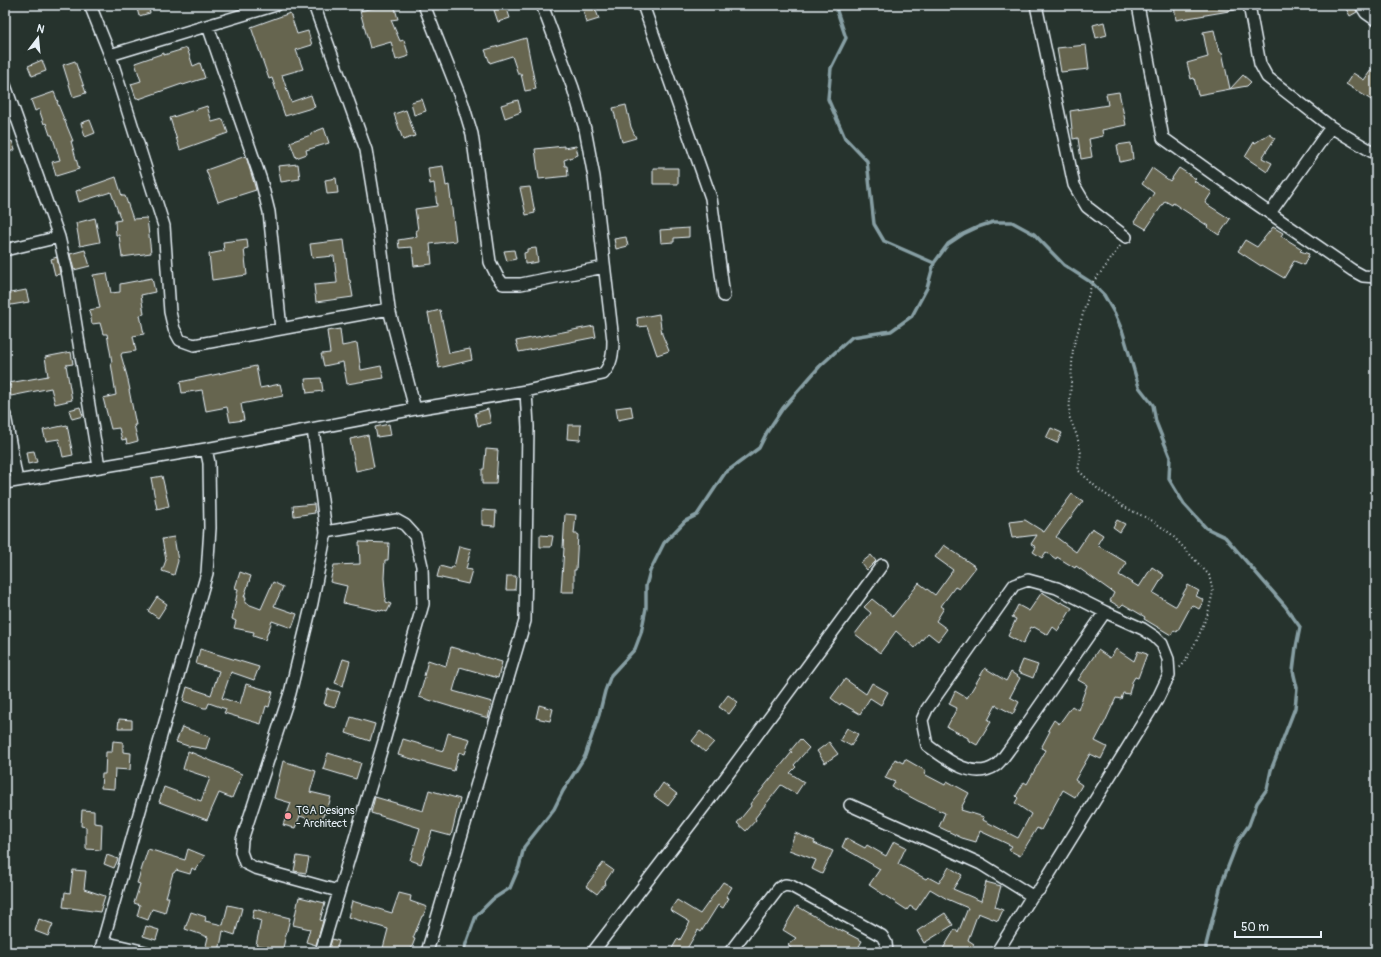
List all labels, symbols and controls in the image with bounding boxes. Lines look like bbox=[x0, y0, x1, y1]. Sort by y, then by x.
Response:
north arrow bbox=[18, 18, 58, 58]
text: N bbox=[35, 22, 47, 36]
place label: TGA Designs - Architect bbox=[296, 804, 355, 830]
marker: TGA Designs - Architect bbox=[283, 811, 293, 821]
scale bar bbox=[1235, 913, 1321, 939]
text: 50 m bbox=[1241, 920, 1269, 935]

